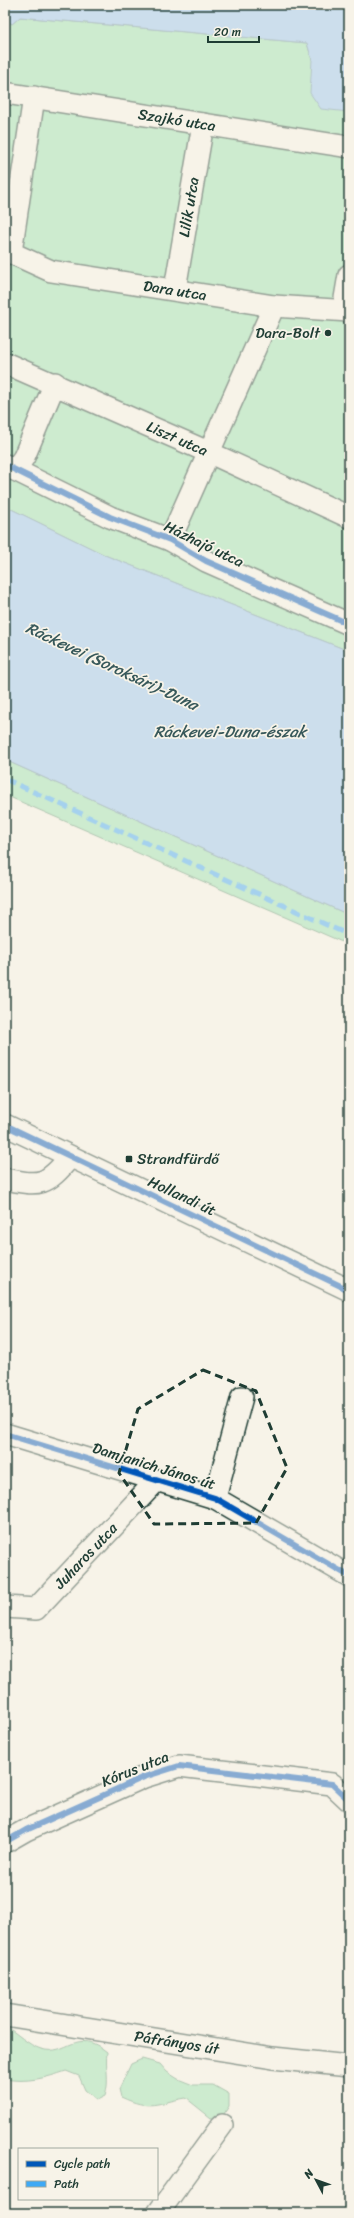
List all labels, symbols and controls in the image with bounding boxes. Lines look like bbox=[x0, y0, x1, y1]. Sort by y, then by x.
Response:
scale bar bbox=[208, 18, 259, 44]
text: 20 m bbox=[214, 21, 241, 43]
street label: Szajkó utca bbox=[136, 101, 218, 139]
street label: Lilik utca bbox=[171, 175, 207, 239]
street label: Dara utca bbox=[141, 273, 209, 308]
place label: Dara-Bolt bbox=[255, 320, 321, 346]
marker: Dara-Bolt bbox=[323, 328, 333, 338]
street label: Liszt utca bbox=[142, 414, 212, 464]
street label: Házhajó utca bbox=[160, 513, 249, 575]
water label: Ráckevei (Soroksári)-Duna bbox=[21, 613, 205, 720]
water label: Ráckevei-Duna-észak bbox=[154, 717, 308, 746]
place label: Strandfürdő bbox=[137, 1146, 220, 1172]
marker: Strandfürdő bbox=[124, 1154, 134, 1164]
street label: Hollandi út bbox=[143, 1169, 221, 1223]
street label: Damjanich János út bbox=[89, 1435, 219, 1497]
street label: Juharos utca bbox=[47, 1516, 124, 1596]
street label: Kórus utca bbox=[97, 1744, 173, 1794]
street label: Páfrányos út bbox=[133, 2023, 222, 2062]
legend bbox=[18, 2148, 158, 2200]
text: Cycle path bbox=[54, 2153, 110, 2175]
north arrow bbox=[296, 2160, 336, 2200]
text: N bbox=[299, 2164, 319, 2184]
text: Path bbox=[54, 2173, 79, 2195]

